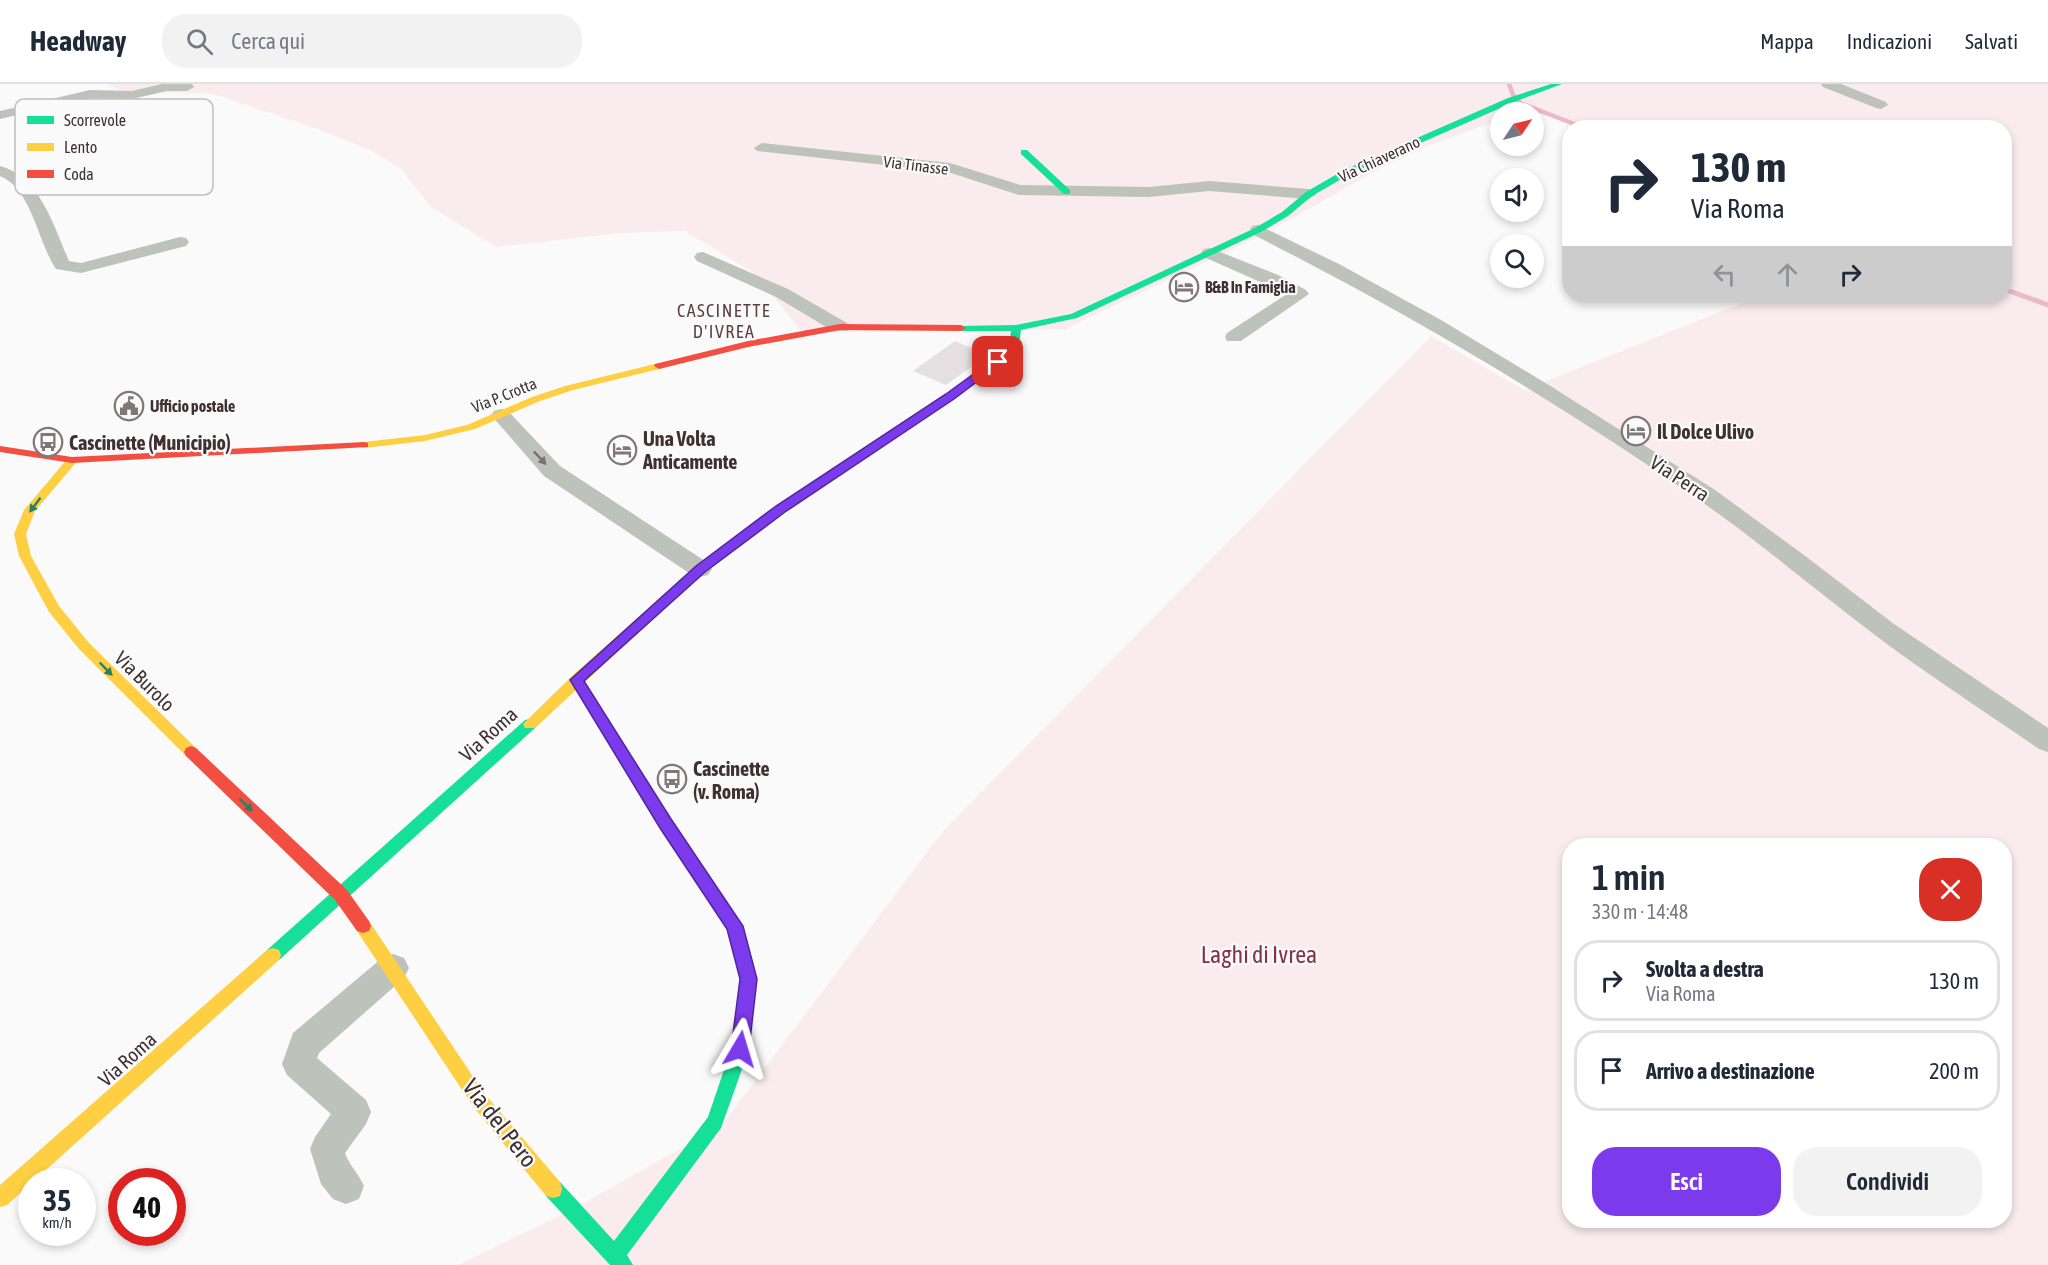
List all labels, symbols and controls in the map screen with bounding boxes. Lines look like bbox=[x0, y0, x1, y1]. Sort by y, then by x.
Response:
search box bbox=[162, 14, 582, 68]
text: Headway bbox=[30, 25, 126, 57]
icon: search bbox=[183, 25, 216, 58]
text: Cerca qui bbox=[231, 28, 305, 54]
text: Mappa bbox=[1760, 29, 1814, 53]
text: Indicazioni bbox=[1847, 29, 1932, 53]
text: Salvati bbox=[1965, 29, 2018, 53]
legend bbox=[15, 99, 213, 195]
north arrow bbox=[1490, 102, 1544, 156]
map controls bbox=[1490, 102, 1544, 288]
text: Scorrevole bbox=[64, 111, 126, 129]
street label: Via Chiaverano bbox=[1335, 132, 1423, 186]
text: Lento bbox=[64, 138, 97, 156]
text: 130 m bbox=[1691, 143, 1786, 191]
icon: right bbox=[1592, 144, 1670, 222]
street label: Via Tinasse bbox=[882, 152, 950, 178]
text: Coda bbox=[64, 165, 94, 183]
button: sound bbox=[1490, 168, 1544, 222]
text: Via Roma bbox=[1691, 193, 1785, 224]
button: search bbox=[1490, 234, 1544, 288]
icon: left bbox=[1708, 258, 1741, 291]
icon: ahead bbox=[1771, 258, 1804, 291]
icon: right bbox=[1834, 258, 1867, 291]
hotel icon: B&B In Famiglia bbox=[1168, 271, 1200, 303]
place label: B&B In Famiglia bbox=[1205, 278, 1296, 296]
district label: CASCINETTE D'IVREA bbox=[677, 300, 771, 342]
pin bbox=[972, 336, 1023, 387]
icon: arrive bbox=[981, 345, 1014, 378]
street label: Via P. Crotta bbox=[469, 374, 539, 416]
public building icon: Ufficio postale bbox=[113, 390, 145, 422]
place label: Ufficio postale bbox=[150, 397, 235, 415]
hotel icon: Il Dolce Ulivo bbox=[1620, 415, 1652, 447]
place label: Il Dolce Ulivo bbox=[1657, 420, 1754, 443]
bus stop icon: Cascinette (Municipio) bbox=[32, 426, 64, 458]
place label: Una Volta Anticamente bbox=[642, 427, 737, 473]
place label: Cascinette (Municipio) bbox=[69, 431, 231, 454]
hotel icon: Una Volta Anticamente bbox=[606, 434, 638, 466]
one-way arrow bbox=[533, 450, 546, 465]
street label: Via Perra bbox=[1646, 450, 1714, 506]
one-way arrow bbox=[29, 498, 41, 513]
street label: Via Burolo bbox=[110, 646, 180, 716]
one-way arrow bbox=[99, 662, 113, 677]
street label: Via Roma bbox=[454, 702, 522, 766]
place label: Cascinette (v. Roma) bbox=[693, 757, 770, 803]
bus stop icon: Cascinette (v. Roma) bbox=[656, 763, 688, 795]
one-way arrow bbox=[238, 798, 253, 812]
text: 1 min bbox=[1592, 856, 1666, 898]
button: close bbox=[1919, 858, 1982, 921]
text: 330 m · 14:48 bbox=[1592, 900, 1688, 923]
park label: Laghi di Ivrea bbox=[1201, 941, 1317, 968]
text: Svolta a destra bbox=[1646, 956, 1764, 982]
icon: right bbox=[1595, 964, 1628, 997]
text: 130 m bbox=[1929, 968, 1979, 994]
text: Via Roma bbox=[1646, 982, 1716, 1005]
position arrow bbox=[708, 1017, 772, 1081]
street label: Via Roma bbox=[93, 1027, 161, 1091]
icon: arrive bbox=[1595, 1054, 1628, 1087]
text: Arrivo a destinazione bbox=[1646, 1058, 1815, 1084]
text: 200 m bbox=[1929, 1058, 1979, 1084]
street label: Via del Pero bbox=[457, 1074, 543, 1172]
button: Esci bbox=[1592, 1147, 1781, 1216]
button: Condividi bbox=[1793, 1147, 1982, 1216]
speed limit sign: 40 bbox=[108, 1168, 186, 1246]
text: 35 bbox=[43, 1183, 71, 1217]
text: km/h bbox=[42, 1214, 72, 1231]

